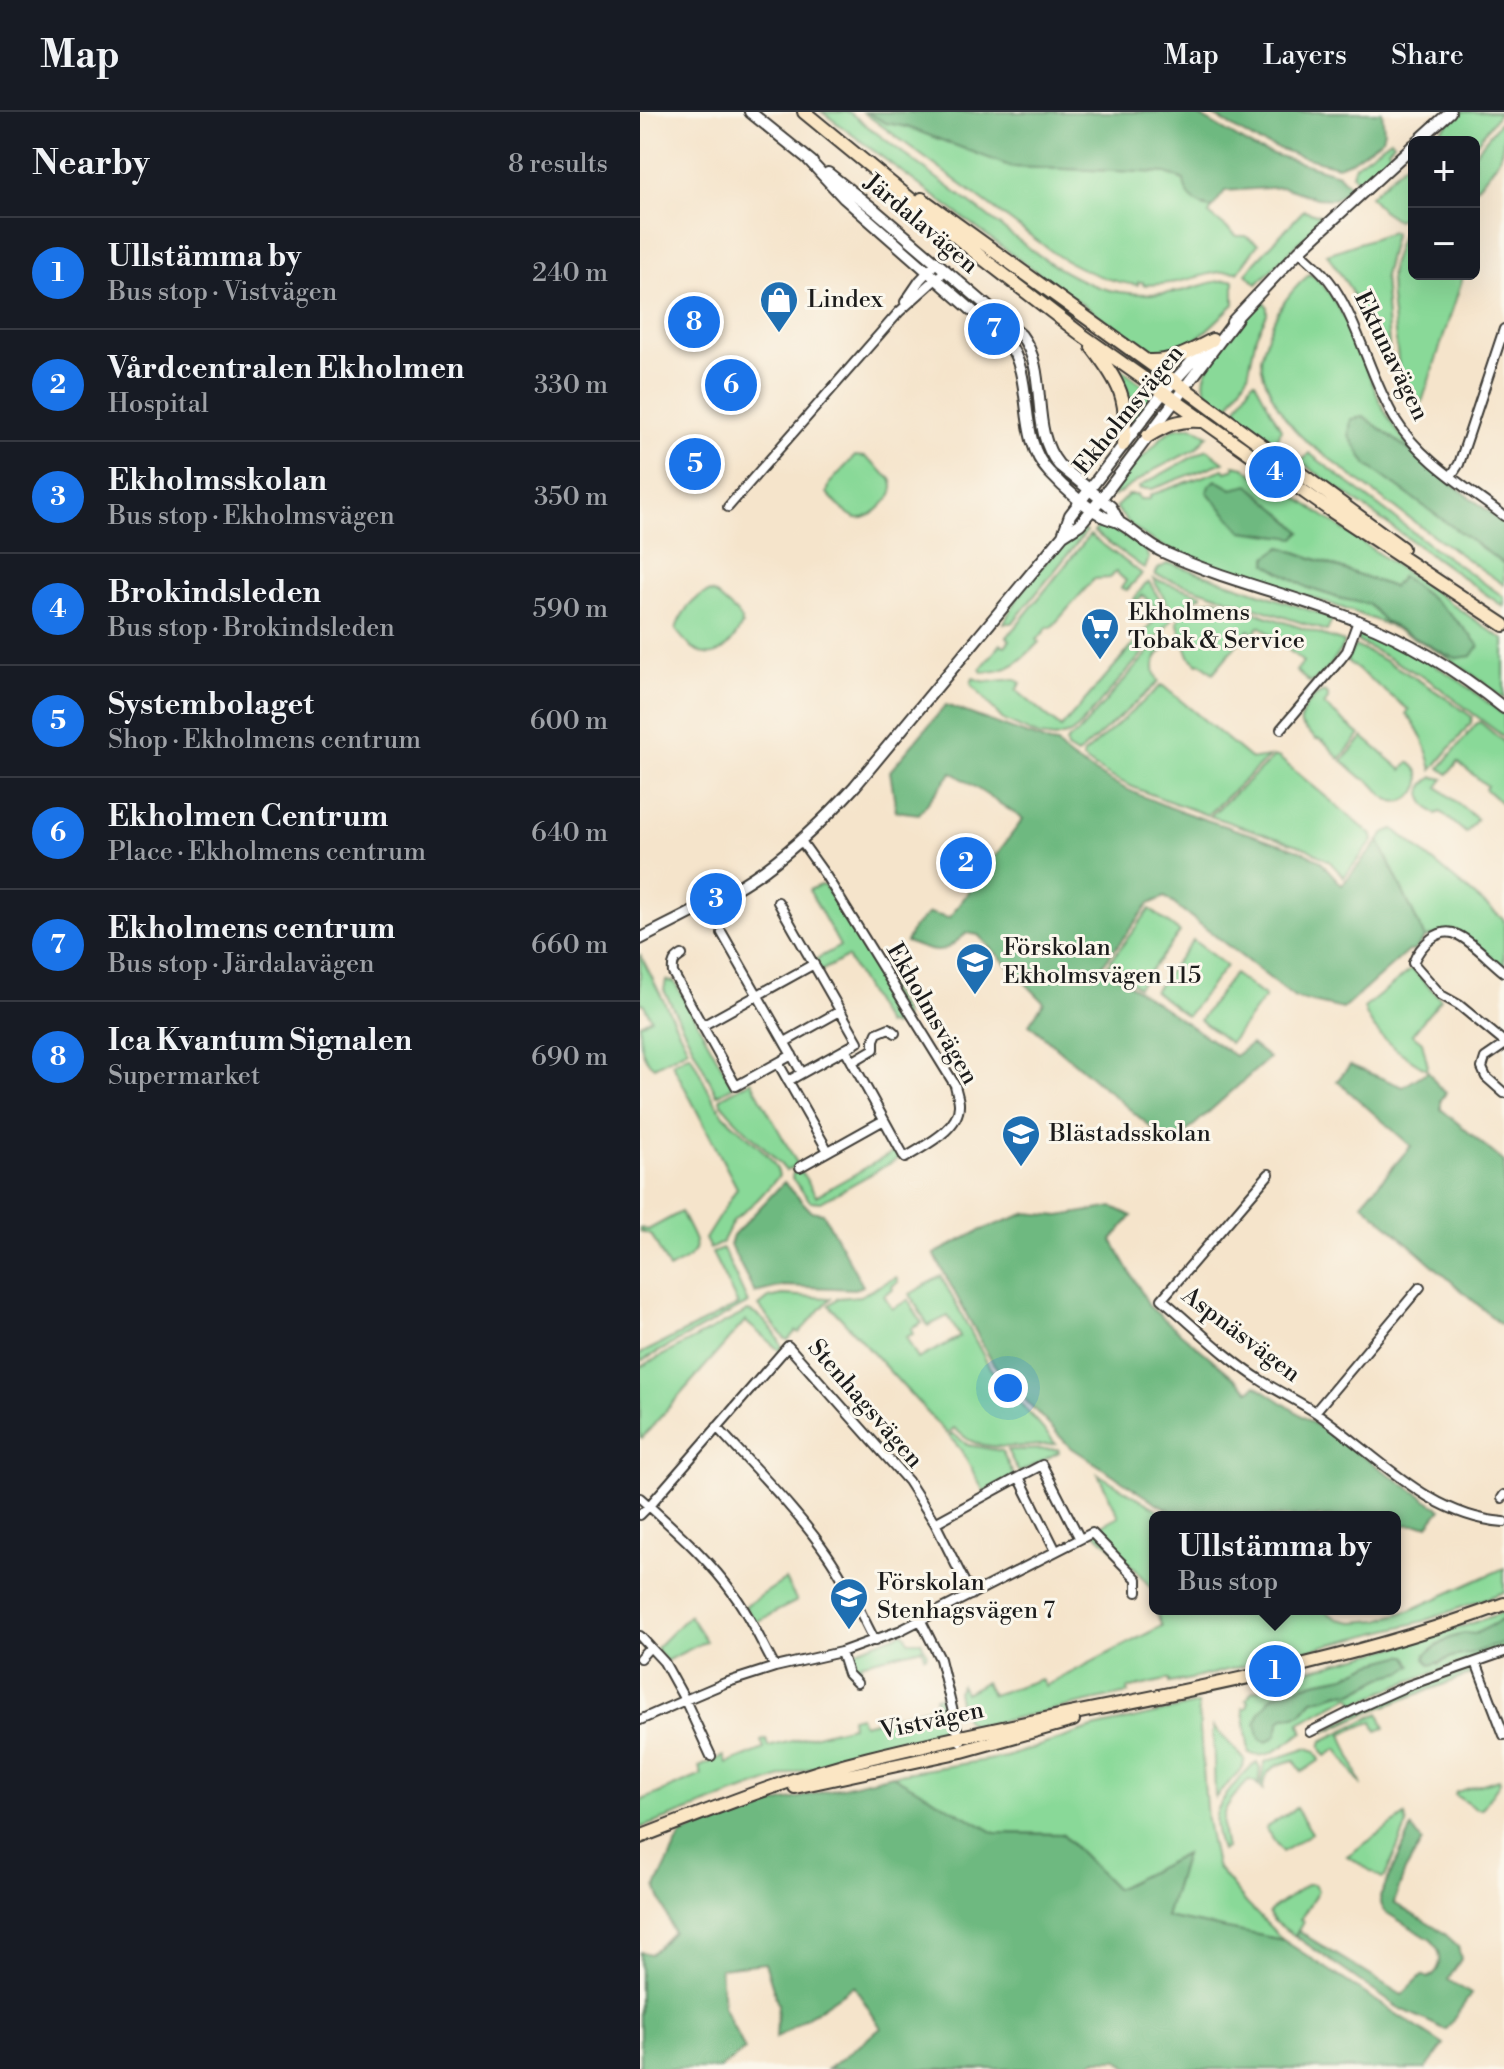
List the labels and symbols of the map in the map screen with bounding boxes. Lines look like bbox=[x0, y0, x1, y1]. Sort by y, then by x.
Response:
street label: Järdalavägen bbox=[857, 167, 984, 280]
shop icon: Lindex bbox=[758, 279, 800, 334]
place label: Lindex bbox=[807, 285, 884, 315]
street label: Ektunavägen bbox=[1347, 286, 1435, 426]
pin: 8 bbox=[668, 292, 720, 352]
pin: 7 bbox=[968, 299, 1020, 359]
street label: Ekholmsvägen bbox=[1067, 339, 1191, 481]
pin: 6 bbox=[705, 355, 757, 415]
pin: 5 bbox=[669, 434, 721, 494]
pin: 4 bbox=[1249, 442, 1301, 502]
place label: Ekholmens Tobak & Service bbox=[1128, 598, 1305, 656]
supermarket icon: Ekholmens Tobak & Service bbox=[1079, 606, 1121, 661]
pin: 2 bbox=[940, 833, 992, 893]
pin: 3 bbox=[690, 869, 742, 929]
place label: Förskolan Ekholmsvägen 115 bbox=[1003, 933, 1201, 991]
street label: Ekholmsvägen bbox=[879, 938, 985, 1090]
school or university icon: Förskolan Ekholmsvägen 115 bbox=[954, 941, 996, 996]
school or university icon: Blästadsskolan bbox=[1000, 1113, 1042, 1168]
place label: Blästadsskolan bbox=[1048, 1119, 1211, 1149]
street label: Aspnäsvägen bbox=[1175, 1280, 1306, 1389]
street label: Stenhagsvägen bbox=[801, 1333, 929, 1475]
your location bbox=[988, 1368, 1028, 1408]
place label: Förskolan Stenhagsvägen 7 bbox=[877, 1568, 1055, 1626]
school or university icon: Förskolan Stenhagsvägen 7 bbox=[828, 1576, 870, 1631]
pin: 1 bbox=[1249, 1641, 1301, 1701]
street label: Vistvägen bbox=[876, 1695, 987, 1747]

